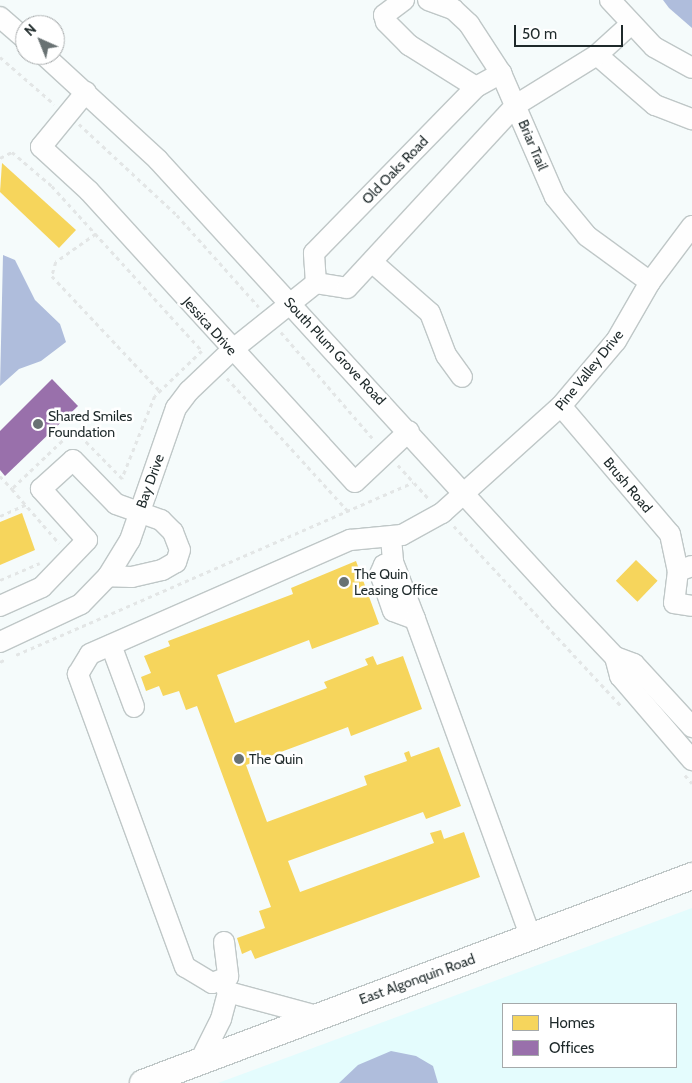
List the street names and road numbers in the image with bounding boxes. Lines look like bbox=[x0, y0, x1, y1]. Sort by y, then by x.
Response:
street label: Briar Trail bbox=[515, 117, 551, 173]
street label: Old Oaks Road bbox=[358, 133, 432, 207]
street label: Jessica Drive bbox=[179, 293, 241, 359]
street label: South Plum Grove Road bbox=[281, 294, 389, 408]
street label: Pine Valley Drive bbox=[551, 326, 627, 414]
street label: Bay Drive bbox=[132, 452, 168, 510]
street label: Brush Road bbox=[600, 454, 656, 516]
street label: East Algonquin Road bbox=[357, 950, 477, 1008]

